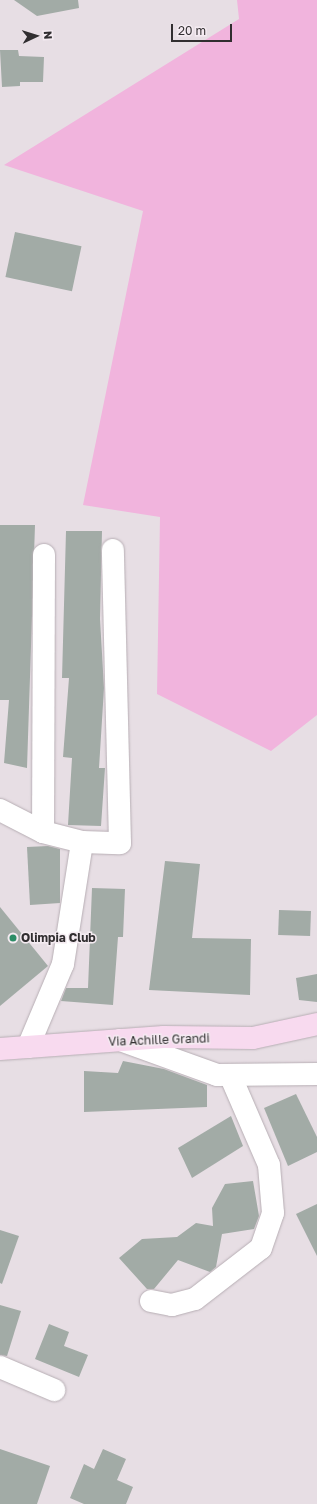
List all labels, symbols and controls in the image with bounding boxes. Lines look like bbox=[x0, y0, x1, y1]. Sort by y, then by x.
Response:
north arrow bbox=[16, 16, 56, 56]
scale bar bbox=[173, 16, 234, 42]
text: 20 m bbox=[178, 23, 206, 38]
text: N bbox=[42, 30, 55, 40]
place label: Olimpia Club bbox=[21, 931, 96, 945]
marker: Olimpia Club bbox=[8, 933, 18, 943]
street label: Via Achille Grandi bbox=[108, 1031, 210, 1049]

